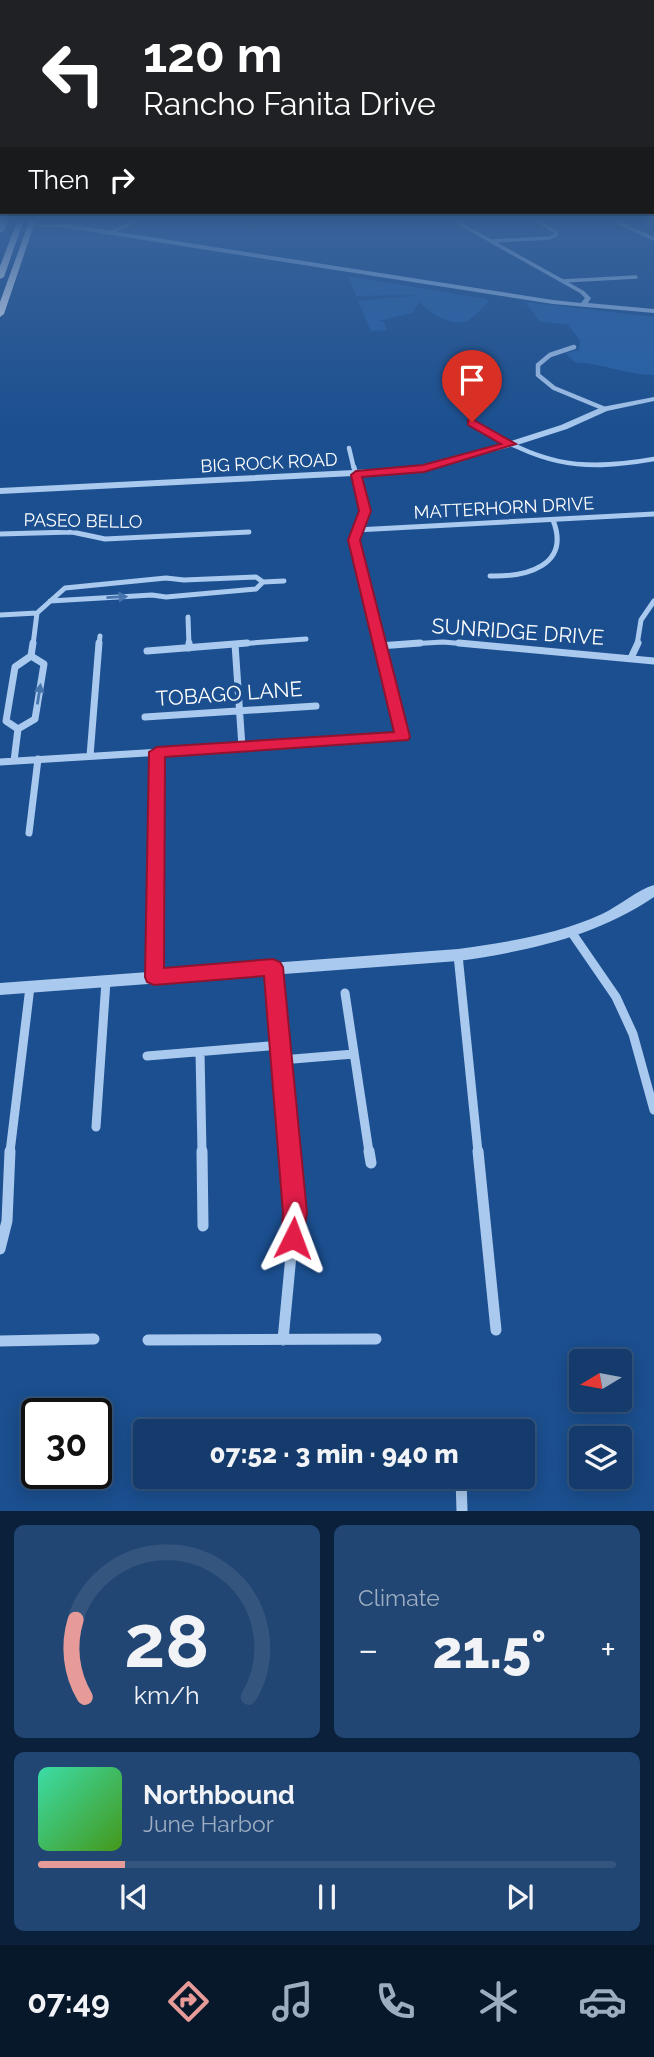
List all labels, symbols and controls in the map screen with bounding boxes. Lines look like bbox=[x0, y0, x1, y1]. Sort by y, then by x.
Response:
text: 120 m bbox=[143, 26, 282, 83]
icon: left bbox=[28, 28, 119, 119]
text: Rancho Fanita Drive bbox=[143, 85, 436, 122]
icon: right bbox=[103, 161, 141, 199]
text: Then bbox=[28, 165, 89, 195]
pin bbox=[442, 350, 502, 422]
icon: arrive bbox=[453, 361, 491, 399]
street label: BIG ROCK ROAD bbox=[200, 448, 338, 477]
street label: MATTERHORN DRIVE bbox=[413, 492, 595, 523]
street label: PASEO BELLO bbox=[23, 509, 143, 532]
one-way arrow bbox=[107, 591, 129, 602]
street label: SUNRIDGE DRIVE bbox=[431, 613, 605, 650]
street label: TOBAGO LANE bbox=[155, 676, 303, 711]
one-way arrow bbox=[34, 683, 45, 705]
position arrow bbox=[256, 1201, 330, 1275]
north arrow bbox=[569, 1349, 632, 1412]
map controls bbox=[569, 1349, 632, 1489]
speed limit sign: 30 bbox=[21, 1398, 112, 1489]
button: layers bbox=[569, 1426, 632, 1489]
text: 07:52 · 3 min · 940 m bbox=[209, 1439, 459, 1469]
text: Climate bbox=[358, 1584, 440, 1611]
text: 28 bbox=[124, 1600, 210, 1685]
text: 21.5° bbox=[432, 1619, 546, 1680]
text: − bbox=[358, 1627, 378, 1672]
text: + bbox=[600, 1627, 616, 1672]
text: km/h bbox=[134, 1680, 200, 1710]
text: Northbound bbox=[143, 1780, 295, 1810]
text: June Harbor bbox=[143, 1810, 274, 1837]
icon: previous bbox=[115, 1878, 153, 1916]
icon: pause bbox=[308, 1878, 346, 1916]
icon: next bbox=[501, 1878, 539, 1916]
icon: directions bbox=[164, 1977, 213, 2026]
icon: music bbox=[268, 1977, 317, 2026]
icon: phone bbox=[371, 1977, 420, 2026]
icon: climate bbox=[474, 1977, 523, 2026]
icon: car bbox=[578, 1977, 627, 2026]
text: 07:49 bbox=[27, 1983, 110, 2020]

